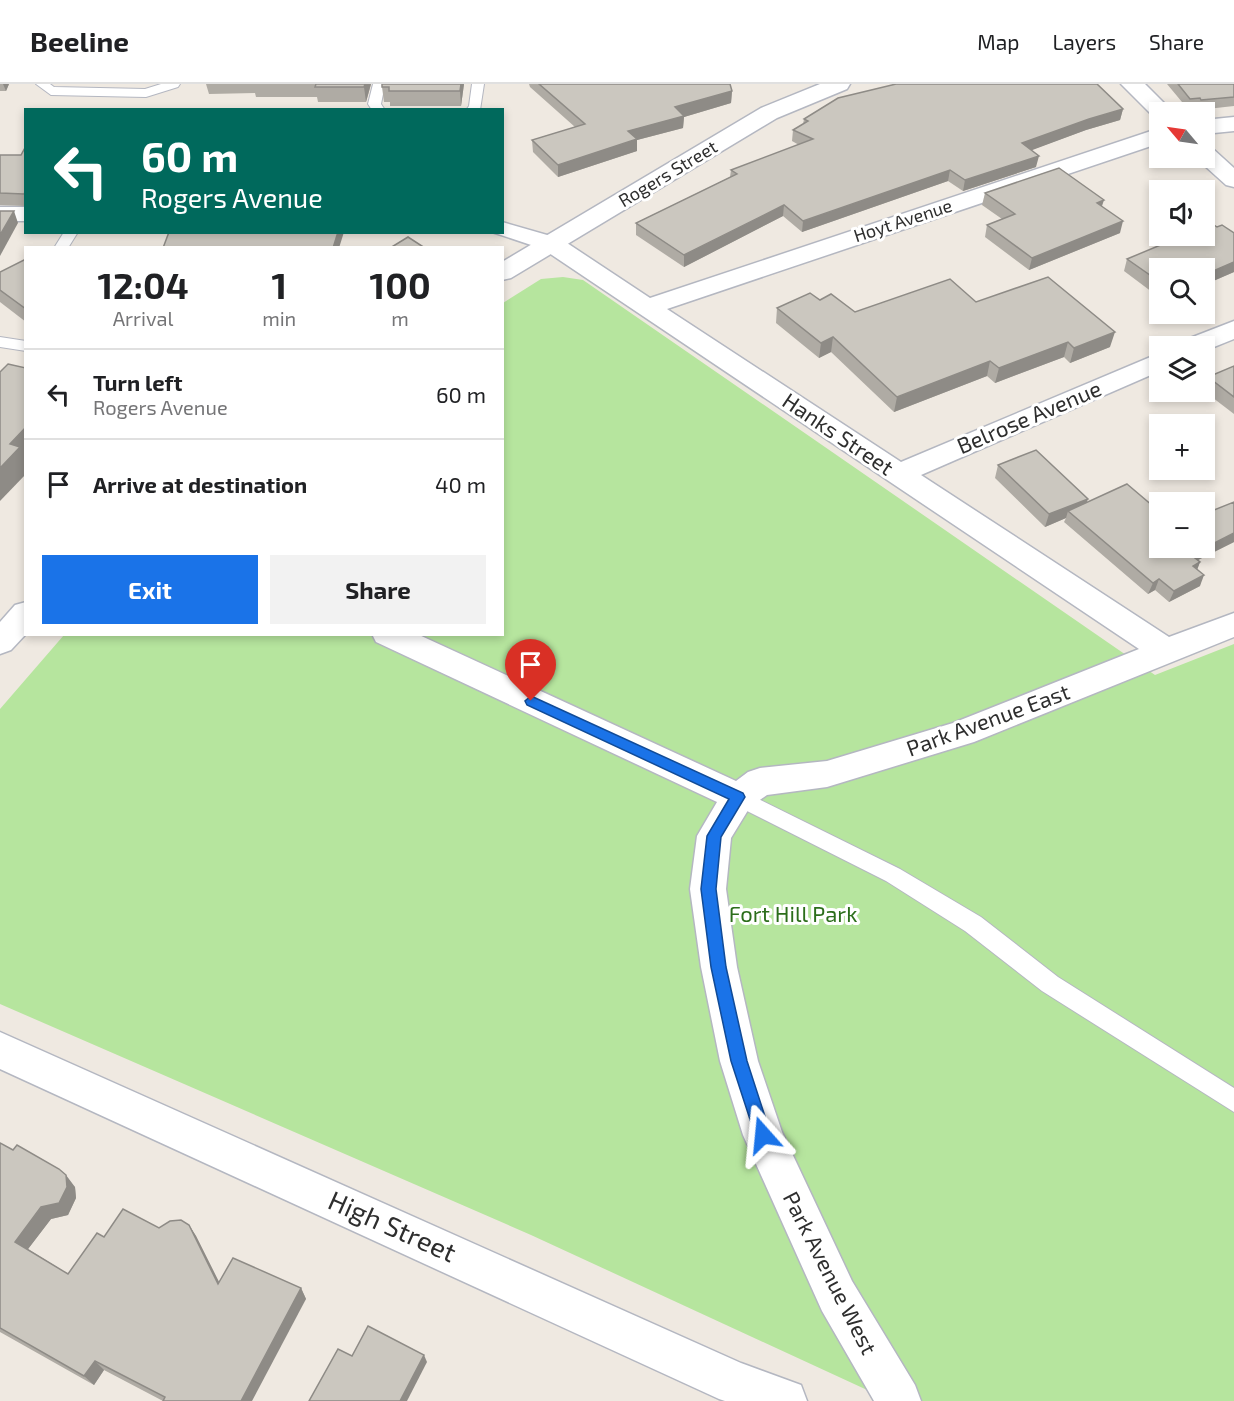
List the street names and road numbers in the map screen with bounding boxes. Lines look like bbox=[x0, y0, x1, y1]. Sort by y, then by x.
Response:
street label: Rogers Street bbox=[614, 135, 721, 211]
street label: Hoyt Avenue bbox=[851, 194, 955, 246]
street label: Belrose Avenue bbox=[953, 374, 1105, 458]
street label: Hanks Street bbox=[778, 387, 899, 480]
street label: Park Avenue East bbox=[903, 677, 1073, 761]
street label: High Street bbox=[324, 1183, 462, 1268]
street label: Park Avenue West bbox=[779, 1187, 883, 1358]

